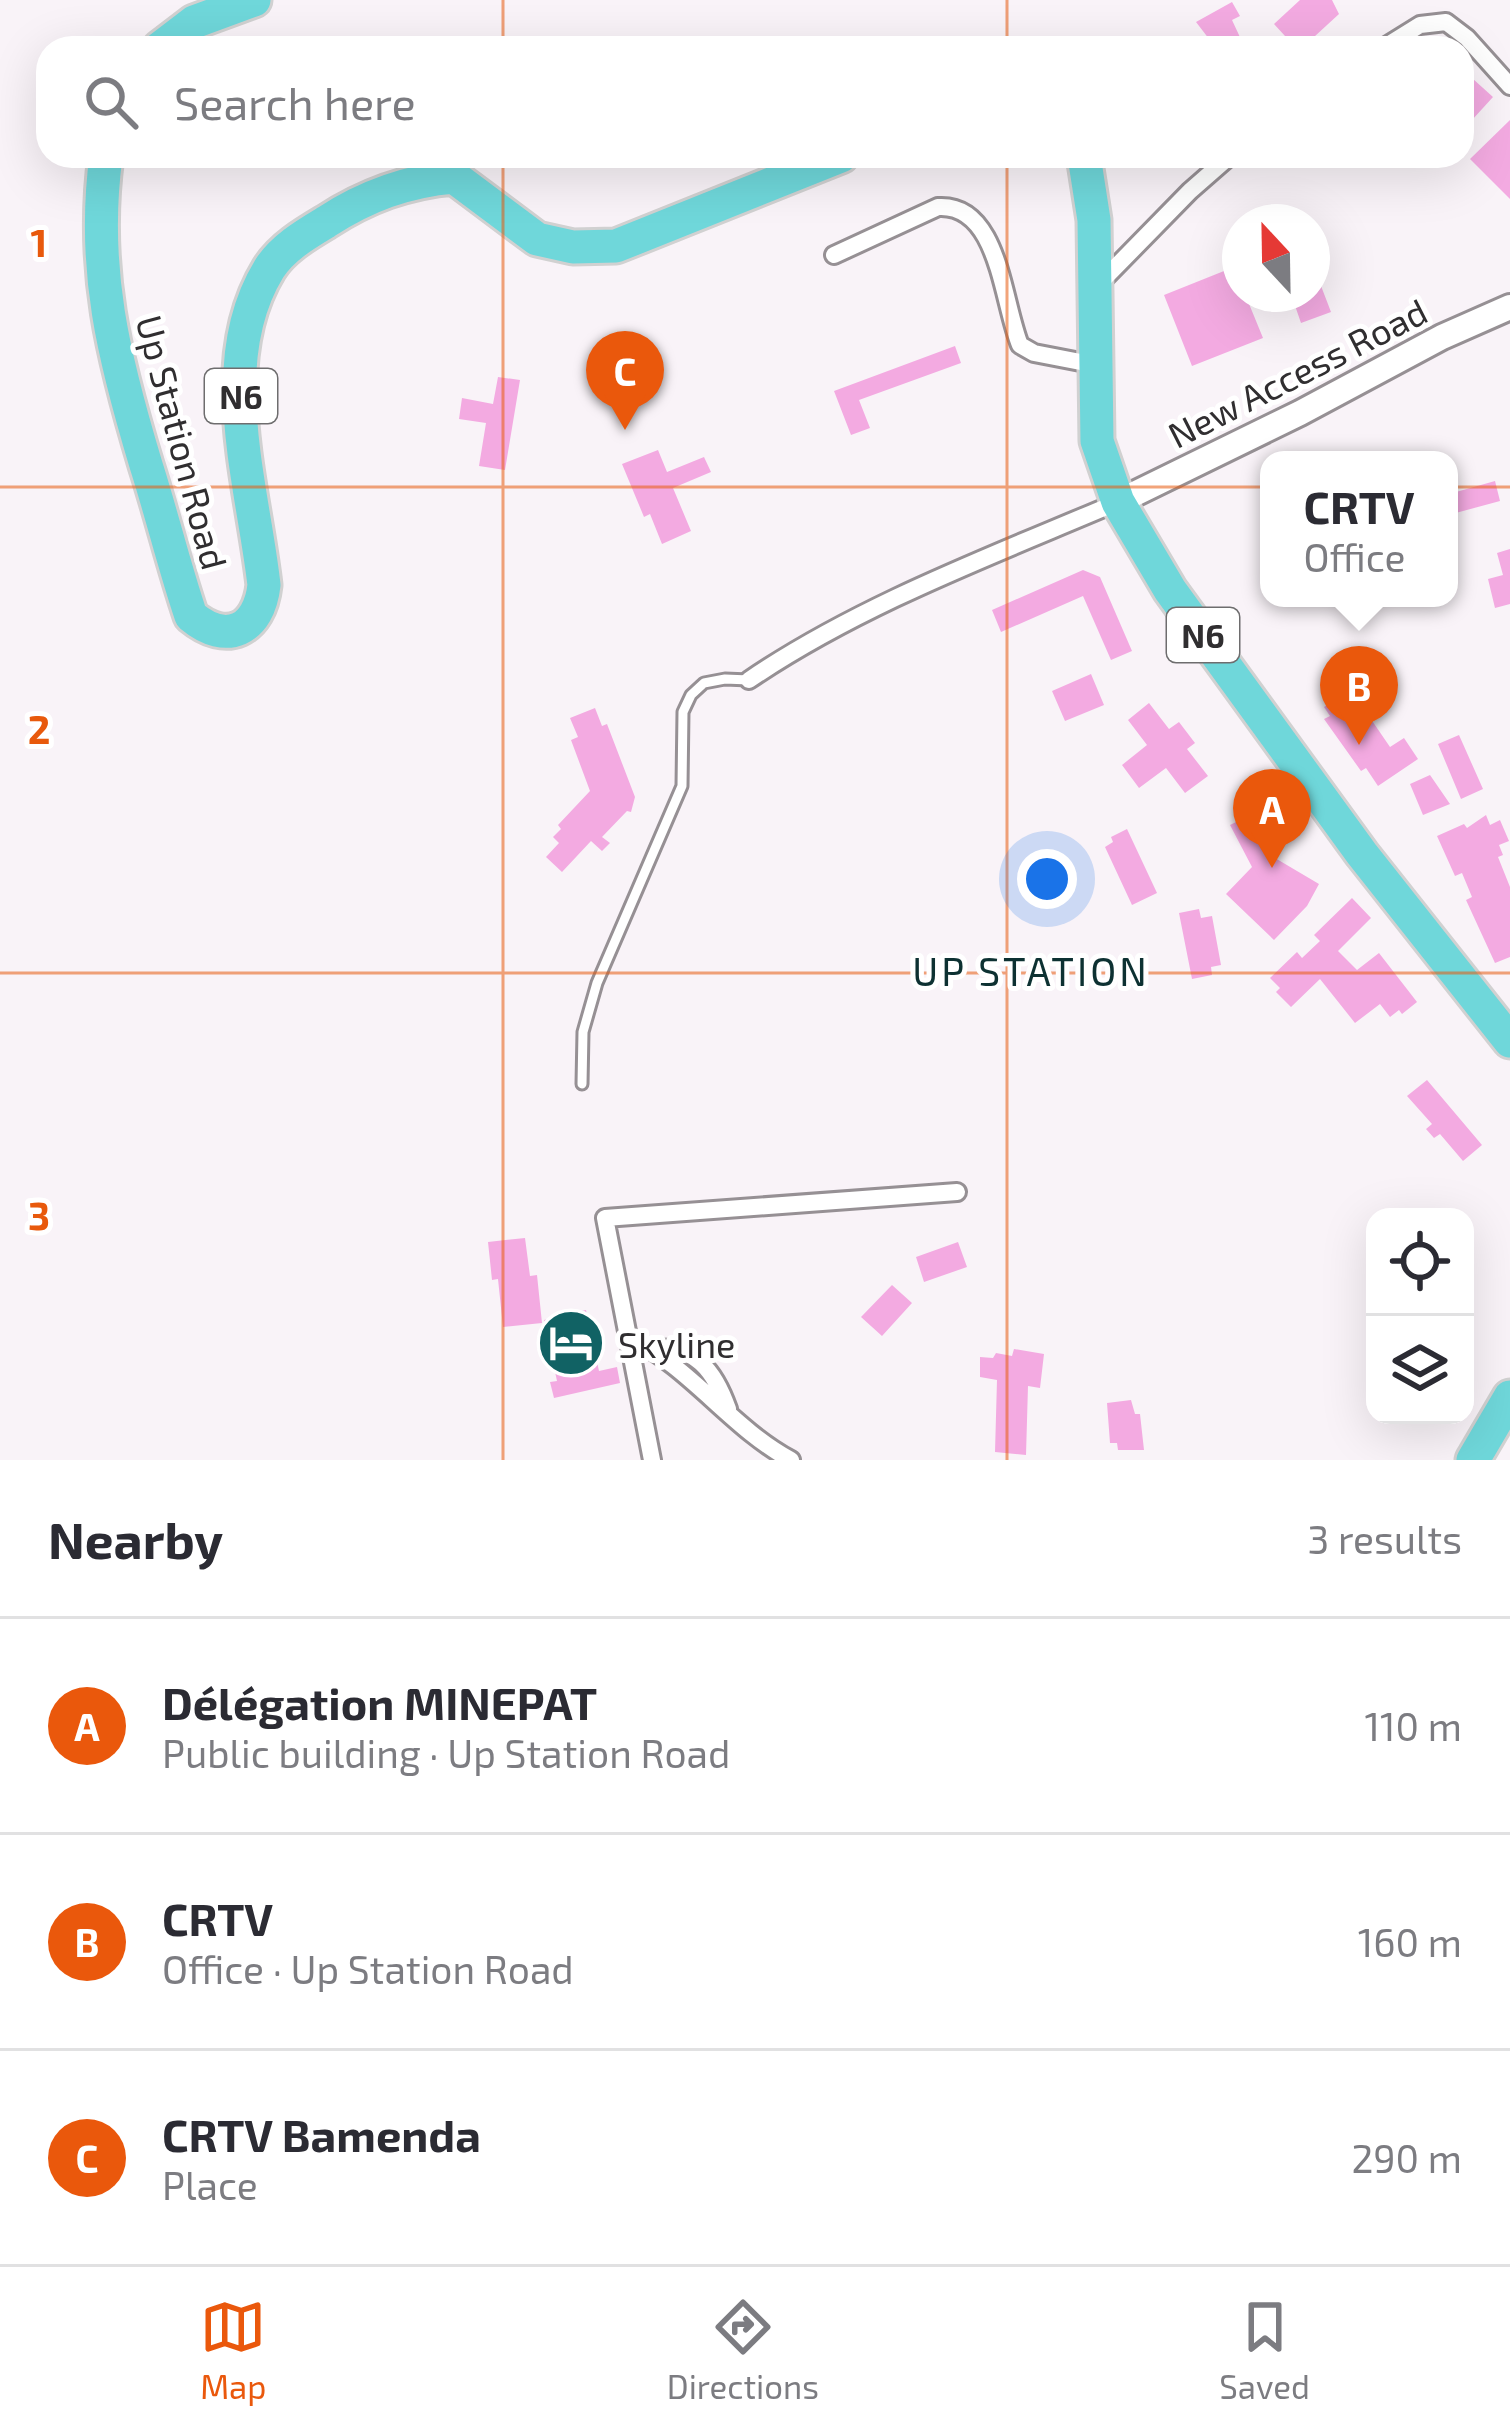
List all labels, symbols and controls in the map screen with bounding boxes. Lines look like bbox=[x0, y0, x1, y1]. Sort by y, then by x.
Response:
search box bbox=[36, 36, 1474, 168]
icon: search bbox=[78, 69, 144, 135]
text: Search here bbox=[174, 75, 416, 129]
north arrow bbox=[1222, 204, 1330, 312]
text: 1 bbox=[31, 218, 47, 265]
street label: New Access Road bbox=[1160, 288, 1434, 456]
street label: Up Station Road bbox=[128, 310, 238, 574]
pin: C bbox=[586, 331, 664, 430]
road number: N6 bbox=[205, 369, 277, 423]
popup bbox=[1260, 451, 1458, 607]
text: CRTV bbox=[1303, 479, 1415, 533]
text: Office bbox=[1303, 533, 1405, 580]
road number: N6 bbox=[1167, 608, 1239, 662]
pin: B bbox=[1320, 646, 1398, 745]
text: 2 bbox=[28, 705, 50, 752]
pin: A bbox=[1233, 769, 1311, 868]
your location bbox=[1017, 849, 1077, 909]
district label: UP STATION bbox=[912, 947, 1150, 994]
text: 3 bbox=[28, 1191, 50, 1238]
map controls bbox=[1366, 1208, 1474, 1424]
button: locate bbox=[1366, 1208, 1474, 1316]
hotel icon: Skyline bbox=[536, 1308, 606, 1378]
button: layers bbox=[1366, 1316, 1474, 1424]
place label: Skyline bbox=[618, 1322, 735, 1365]
text: Nearby bbox=[48, 1508, 223, 1569]
text: 3 results bbox=[1308, 1515, 1462, 1562]
text: Délégation MINEPAT bbox=[162, 1675, 597, 1729]
text: A bbox=[74, 1702, 100, 1749]
text: 110 m bbox=[1365, 1702, 1462, 1749]
text: Public building · Up Station Road bbox=[162, 1729, 730, 1776]
text: CRTV bbox=[162, 1891, 273, 1945]
text: B bbox=[75, 1918, 99, 1965]
text: 160 m bbox=[1358, 1918, 1462, 1965]
text: Office · Up Station Road bbox=[162, 1945, 574, 1992]
text: CRTV Bamenda bbox=[162, 2107, 481, 2161]
text: C bbox=[76, 2134, 98, 2181]
text: 290 m bbox=[1351, 2134, 1462, 2181]
text: Place bbox=[162, 2161, 258, 2208]
tab: Map bbox=[200, 2294, 266, 2406]
tab: Directions bbox=[667, 2294, 819, 2406]
tab: Saved bbox=[1219, 2294, 1310, 2406]

